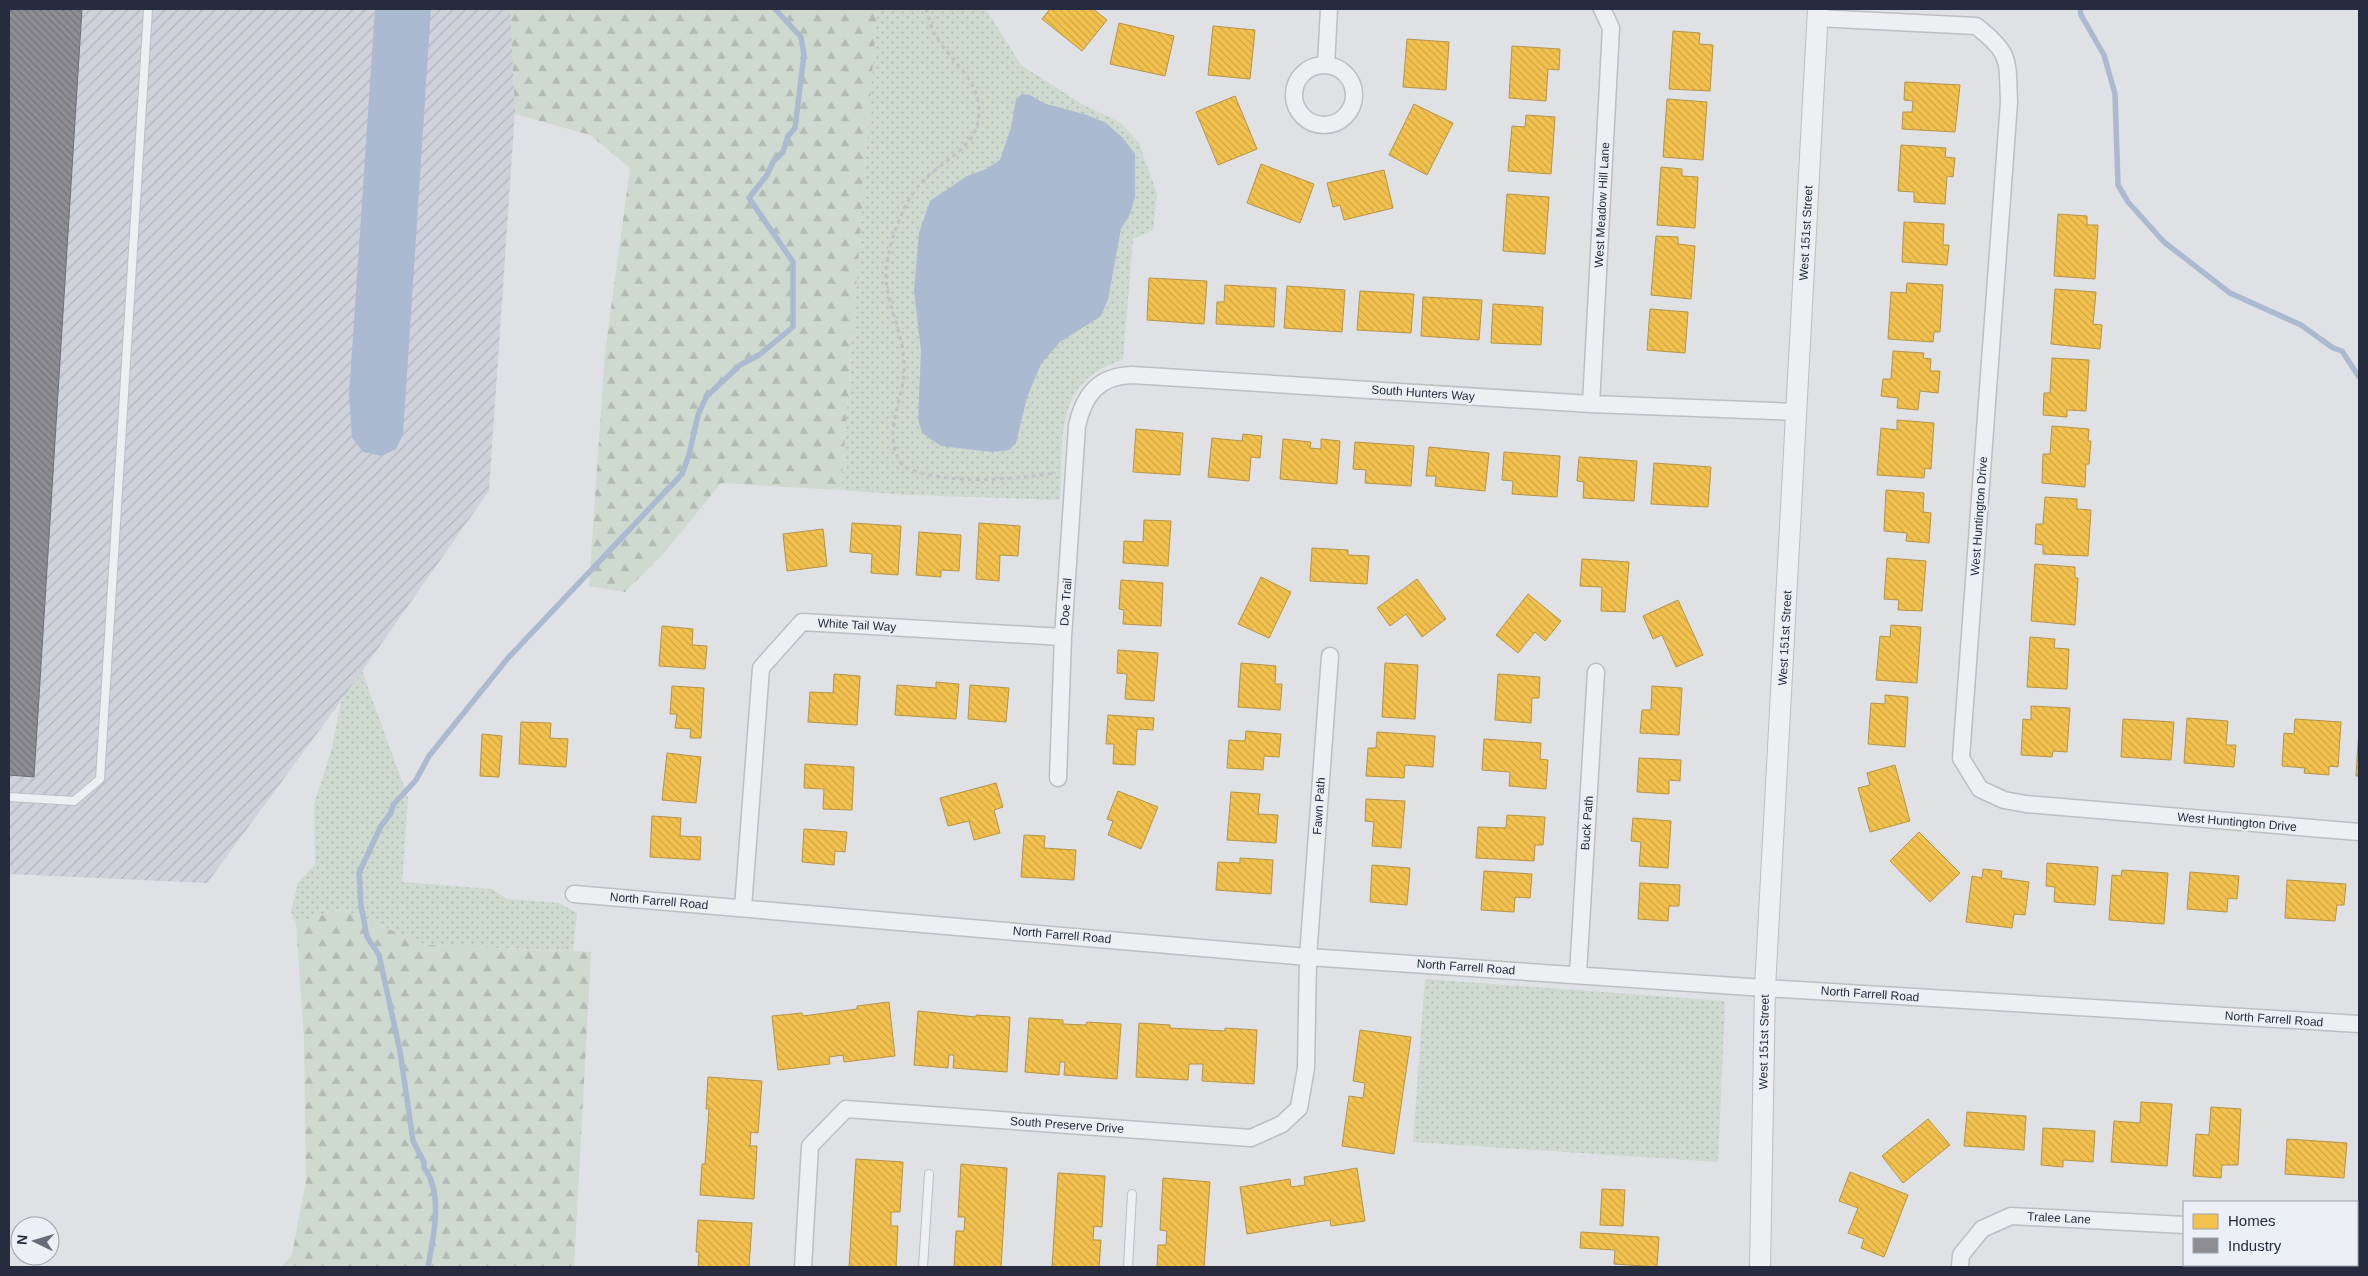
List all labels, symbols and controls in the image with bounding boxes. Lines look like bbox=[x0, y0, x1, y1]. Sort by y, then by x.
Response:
street label: West Meadow Hill Lane bbox=[1592, 141, 1612, 268]
street label: West 151st Street bbox=[1797, 184, 1816, 281]
street label: South Hunters Way bbox=[1371, 382, 1475, 404]
street label: West Huntington Drive bbox=[1968, 455, 1990, 576]
street label: Doe Trail bbox=[1057, 578, 1075, 626]
street label: West 151st Street bbox=[1776, 589, 1795, 686]
street label: White Tail Way bbox=[817, 616, 897, 634]
street label: Fawn Path bbox=[1310, 777, 1328, 835]
street label: Buck Path bbox=[1578, 795, 1596, 851]
street label: West Huntington Drive bbox=[2177, 810, 2298, 834]
street label: North Farrell Road bbox=[609, 890, 709, 912]
street label: North Farrell Road bbox=[1012, 924, 1112, 946]
street label: North Farrell Road bbox=[1416, 957, 1516, 977]
street label: North Farrell Road bbox=[1820, 984, 1920, 1004]
street label: West 151st Street bbox=[1756, 994, 1772, 1090]
street label: North Farrell Road bbox=[2224, 1009, 2324, 1029]
street label: South Preserve Drive bbox=[1010, 1114, 1125, 1136]
legend bbox=[2183, 1201, 2358, 1266]
street label: Tralee Lane bbox=[2027, 1209, 2091, 1227]
text: Homes bbox=[2228, 1212, 2276, 1229]
north arrow bbox=[10, 1216, 60, 1266]
text: N bbox=[14, 1234, 30, 1246]
text: Industry bbox=[2228, 1237, 2282, 1254]

